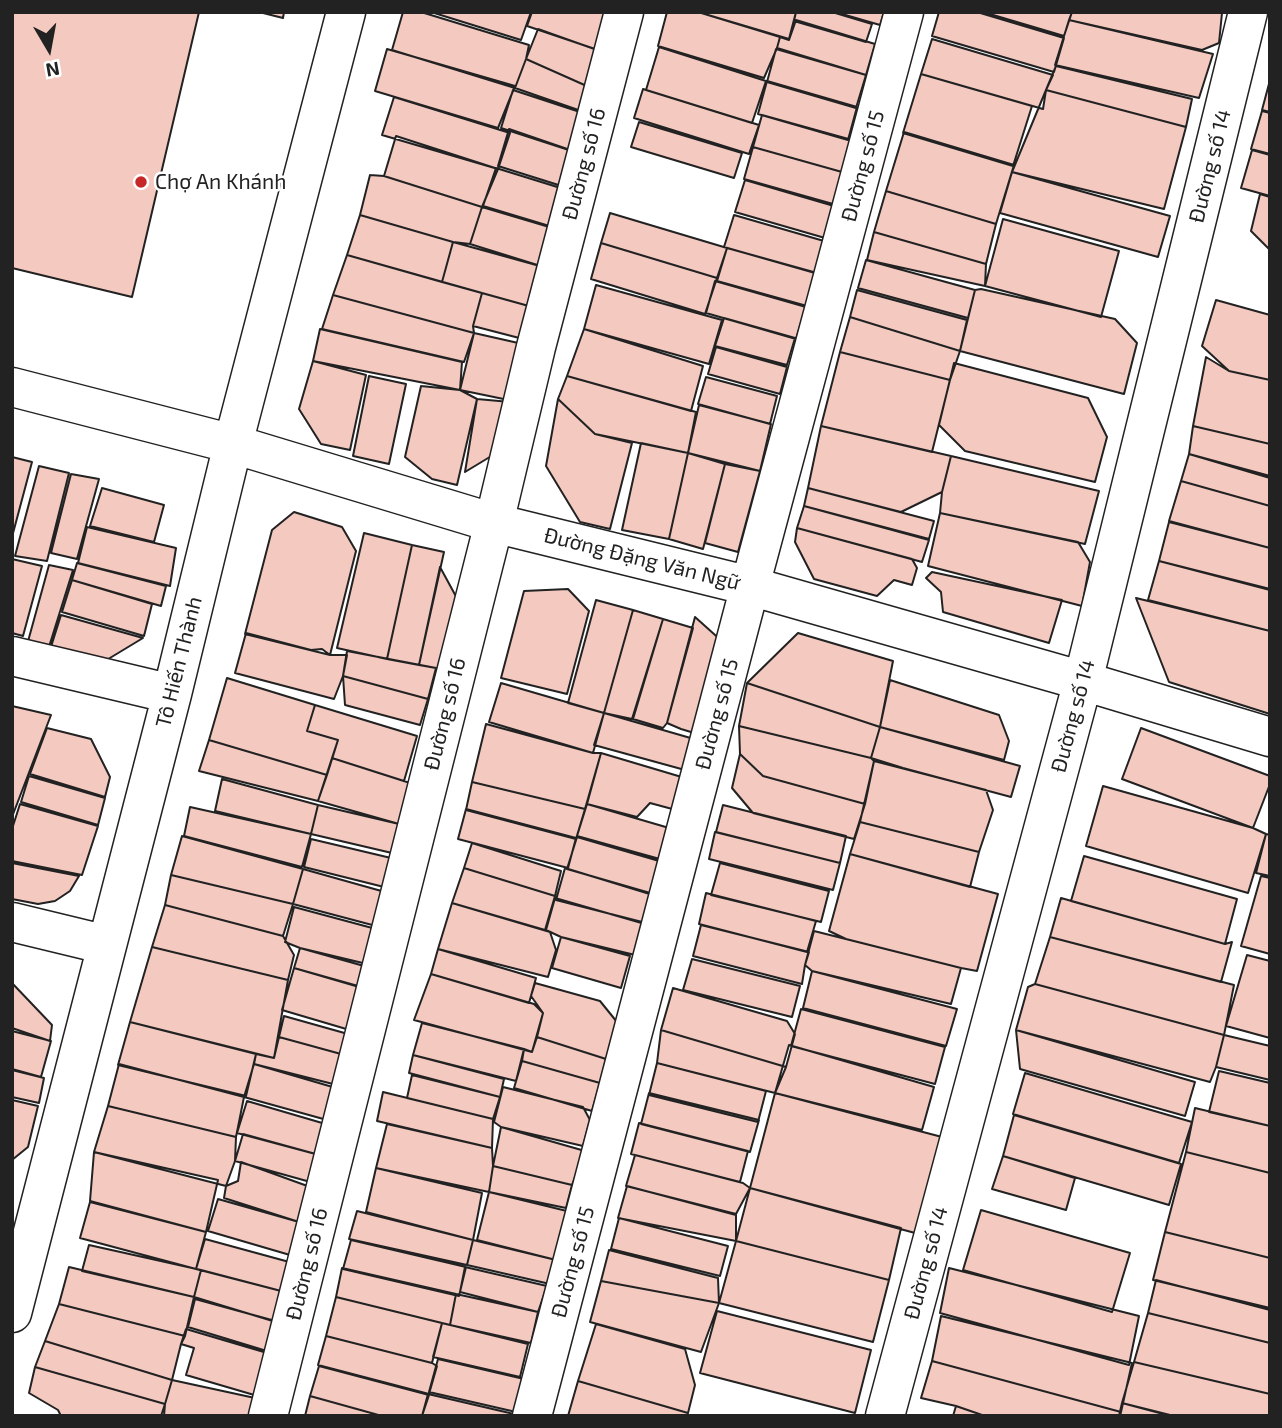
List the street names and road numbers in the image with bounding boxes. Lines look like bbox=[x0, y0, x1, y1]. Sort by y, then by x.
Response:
street label: Đường số 16 bbox=[557, 105, 611, 223]
street label: Đường số 14 bbox=[1184, 107, 1236, 225]
street label: Đường số 15 bbox=[836, 108, 890, 224]
street label: Đường Đặng Văn Ngữ bbox=[541, 522, 743, 596]
street label: Tô Hiến Thành bbox=[151, 594, 207, 730]
street label: Đường số 16 bbox=[419, 655, 471, 773]
street label: Đường số 15 bbox=[690, 656, 744, 772]
street label: Đường số 14 bbox=[1046, 657, 1100, 775]
street label: Đường số 15 bbox=[546, 1204, 600, 1320]
street label: Đường số 14 bbox=[899, 1204, 953, 1322]
street label: Đường số 16 bbox=[281, 1205, 333, 1323]

